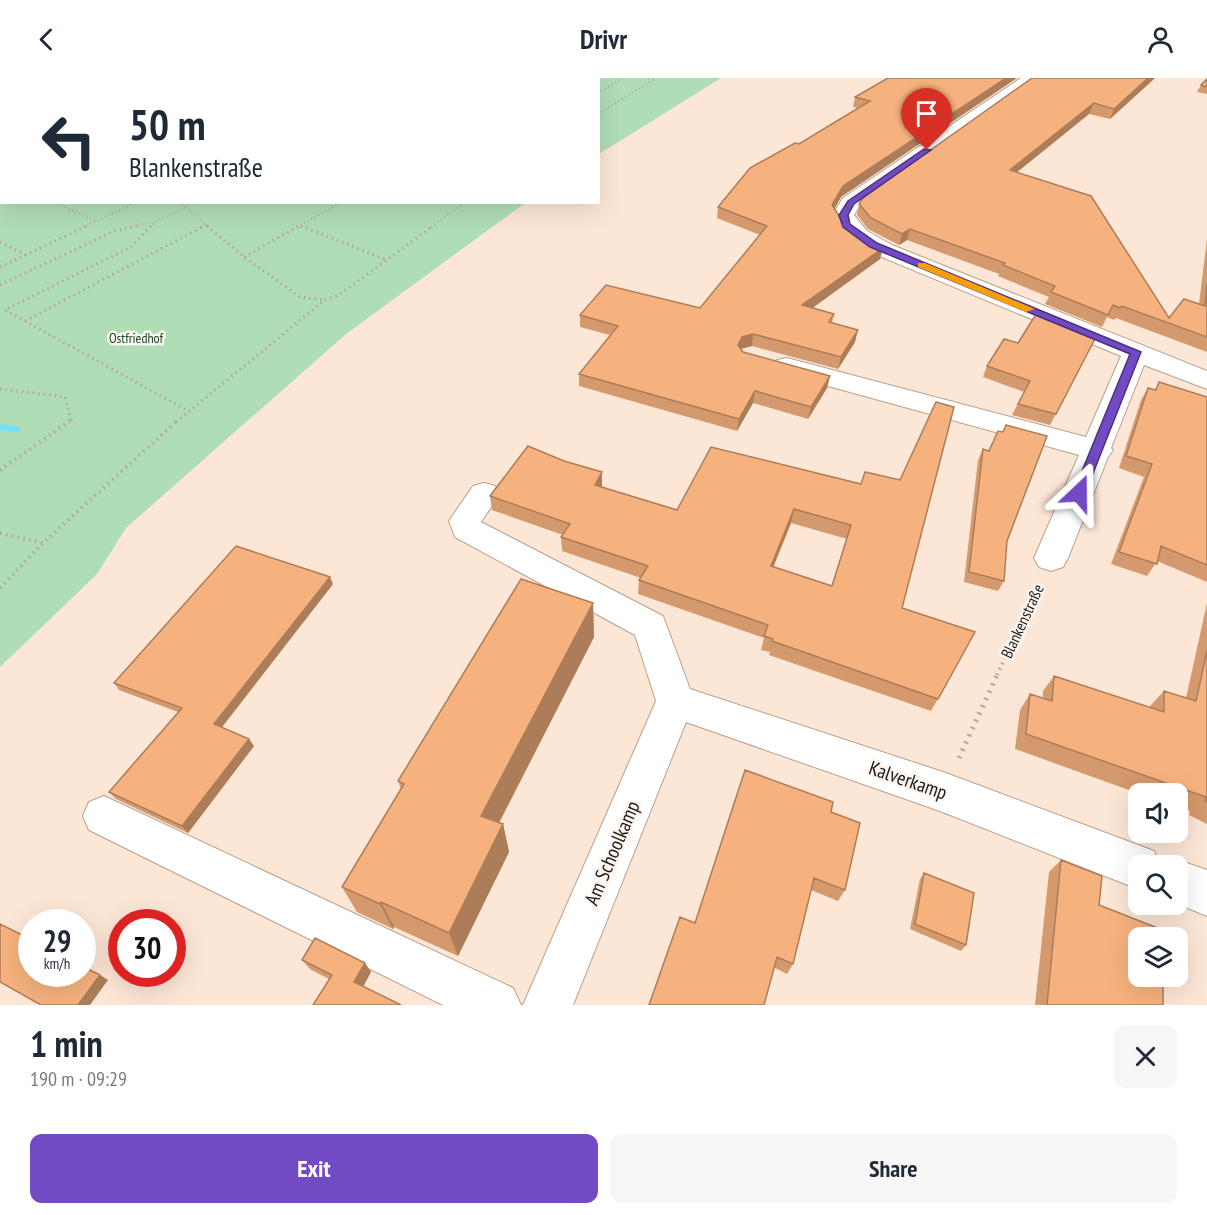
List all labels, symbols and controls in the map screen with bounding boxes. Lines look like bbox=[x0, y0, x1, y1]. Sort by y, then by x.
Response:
text: Drivr bbox=[580, 22, 627, 56]
icon: back bbox=[30, 23, 63, 56]
icon: person bbox=[1144, 23, 1177, 56]
pin bbox=[901, 88, 952, 150]
text: 50 m bbox=[129, 97, 206, 152]
icon: arrive bbox=[910, 97, 943, 130]
icon: left bbox=[30, 102, 108, 180]
text: Blankenstraße bbox=[129, 150, 263, 184]
park label: Ostfriedhof bbox=[109, 329, 164, 347]
position arrow bbox=[1047, 461, 1111, 525]
street label: Blankenstraße bbox=[996, 581, 1048, 661]
street label: Kalverkamp bbox=[865, 755, 951, 805]
map controls bbox=[1128, 783, 1188, 987]
button: sound bbox=[1128, 783, 1188, 843]
street label: Am Schoolkamp bbox=[578, 797, 646, 909]
button: search bbox=[1128, 855, 1188, 915]
speed limit sign: 30 bbox=[108, 909, 186, 987]
text: 29 bbox=[43, 921, 71, 960]
button: layers bbox=[1128, 927, 1188, 987]
text: km/h bbox=[44, 954, 70, 973]
text: 1 min bbox=[30, 1020, 103, 1067]
button: close bbox=[1114, 1025, 1177, 1088]
text: 190 m · 09:29 bbox=[30, 1066, 127, 1092]
button: Exit bbox=[30, 1134, 598, 1203]
button: Share bbox=[610, 1134, 1177, 1203]

